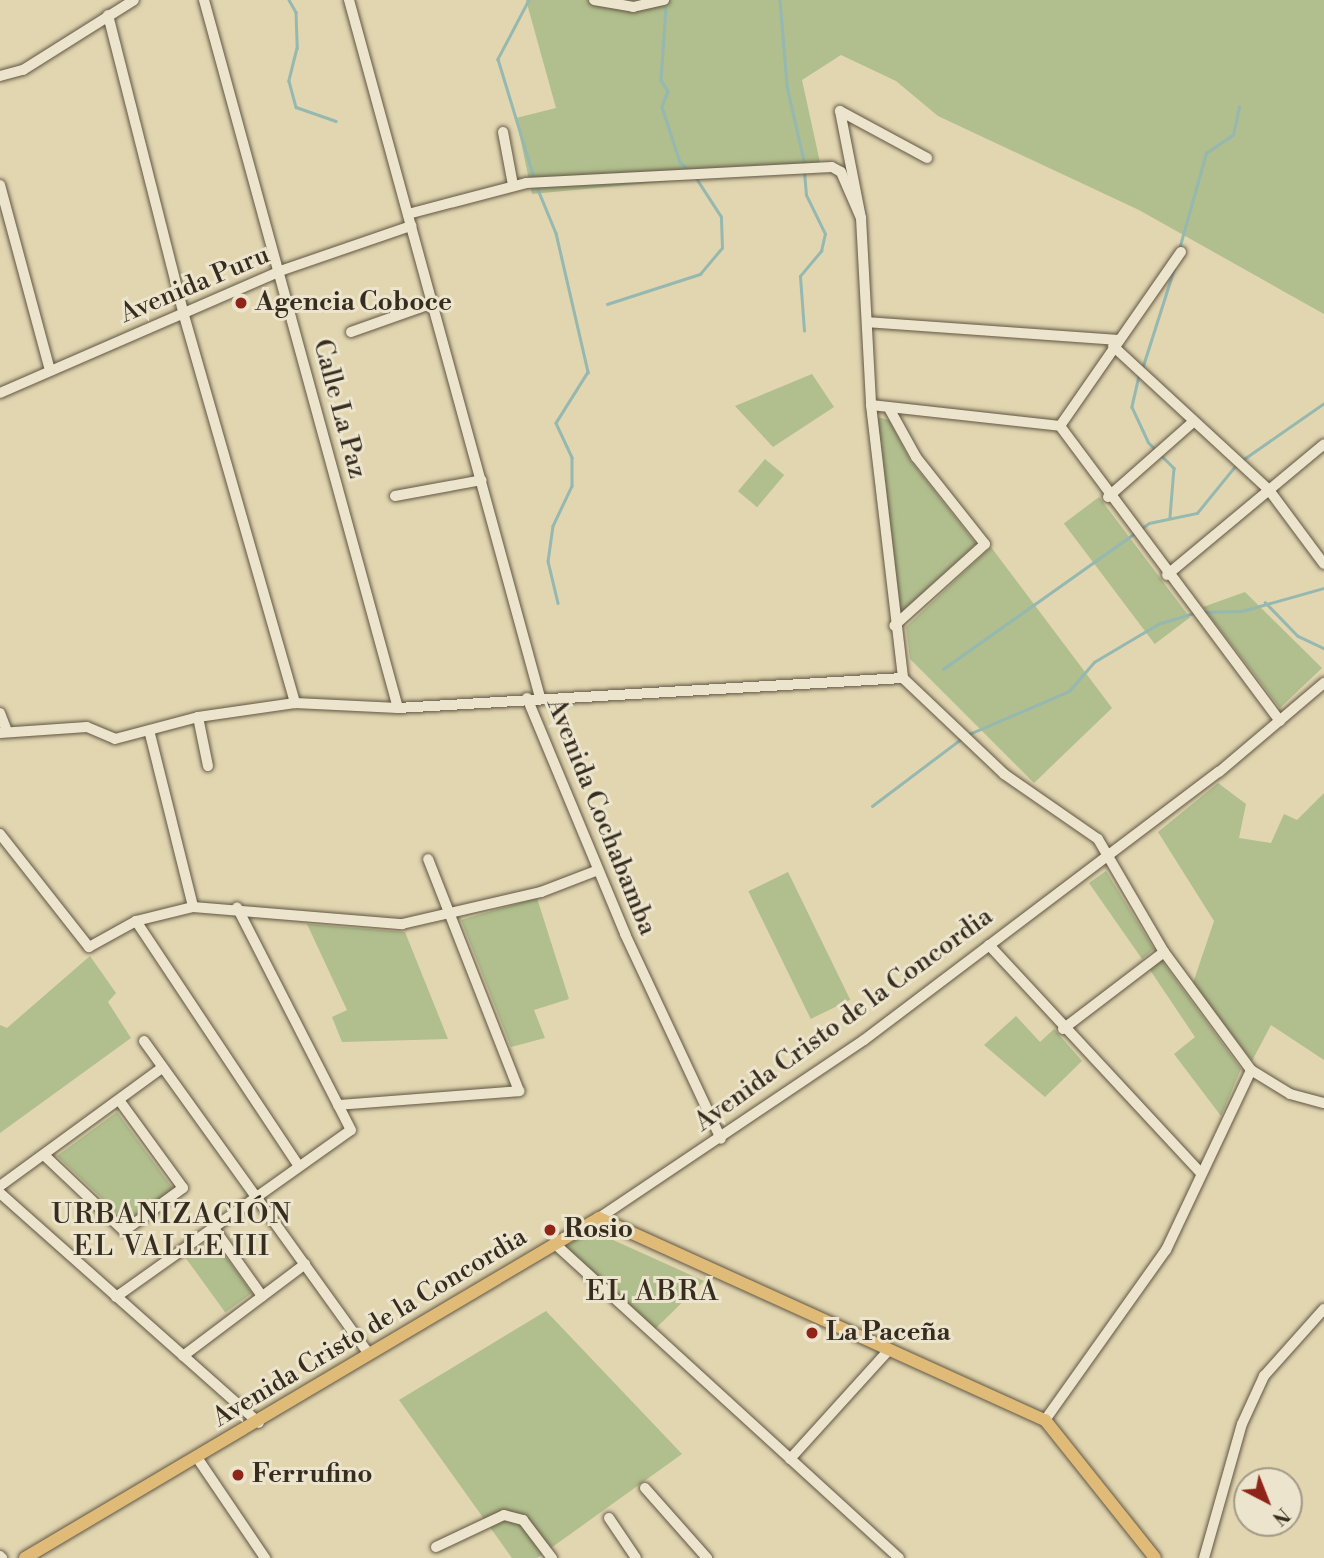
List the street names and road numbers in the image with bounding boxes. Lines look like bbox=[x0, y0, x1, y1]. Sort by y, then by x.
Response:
street label: Avenida Puru bbox=[116, 240, 274, 330]
street label: Calle La Paz bbox=[305, 336, 373, 482]
street label: Avenida Cochabamba bbox=[539, 694, 663, 940]
street label: Avenida Cristo de la Concordia bbox=[689, 901, 999, 1139]
street label: Avenida Cristo de la Concordia bbox=[207, 1222, 533, 1434]

